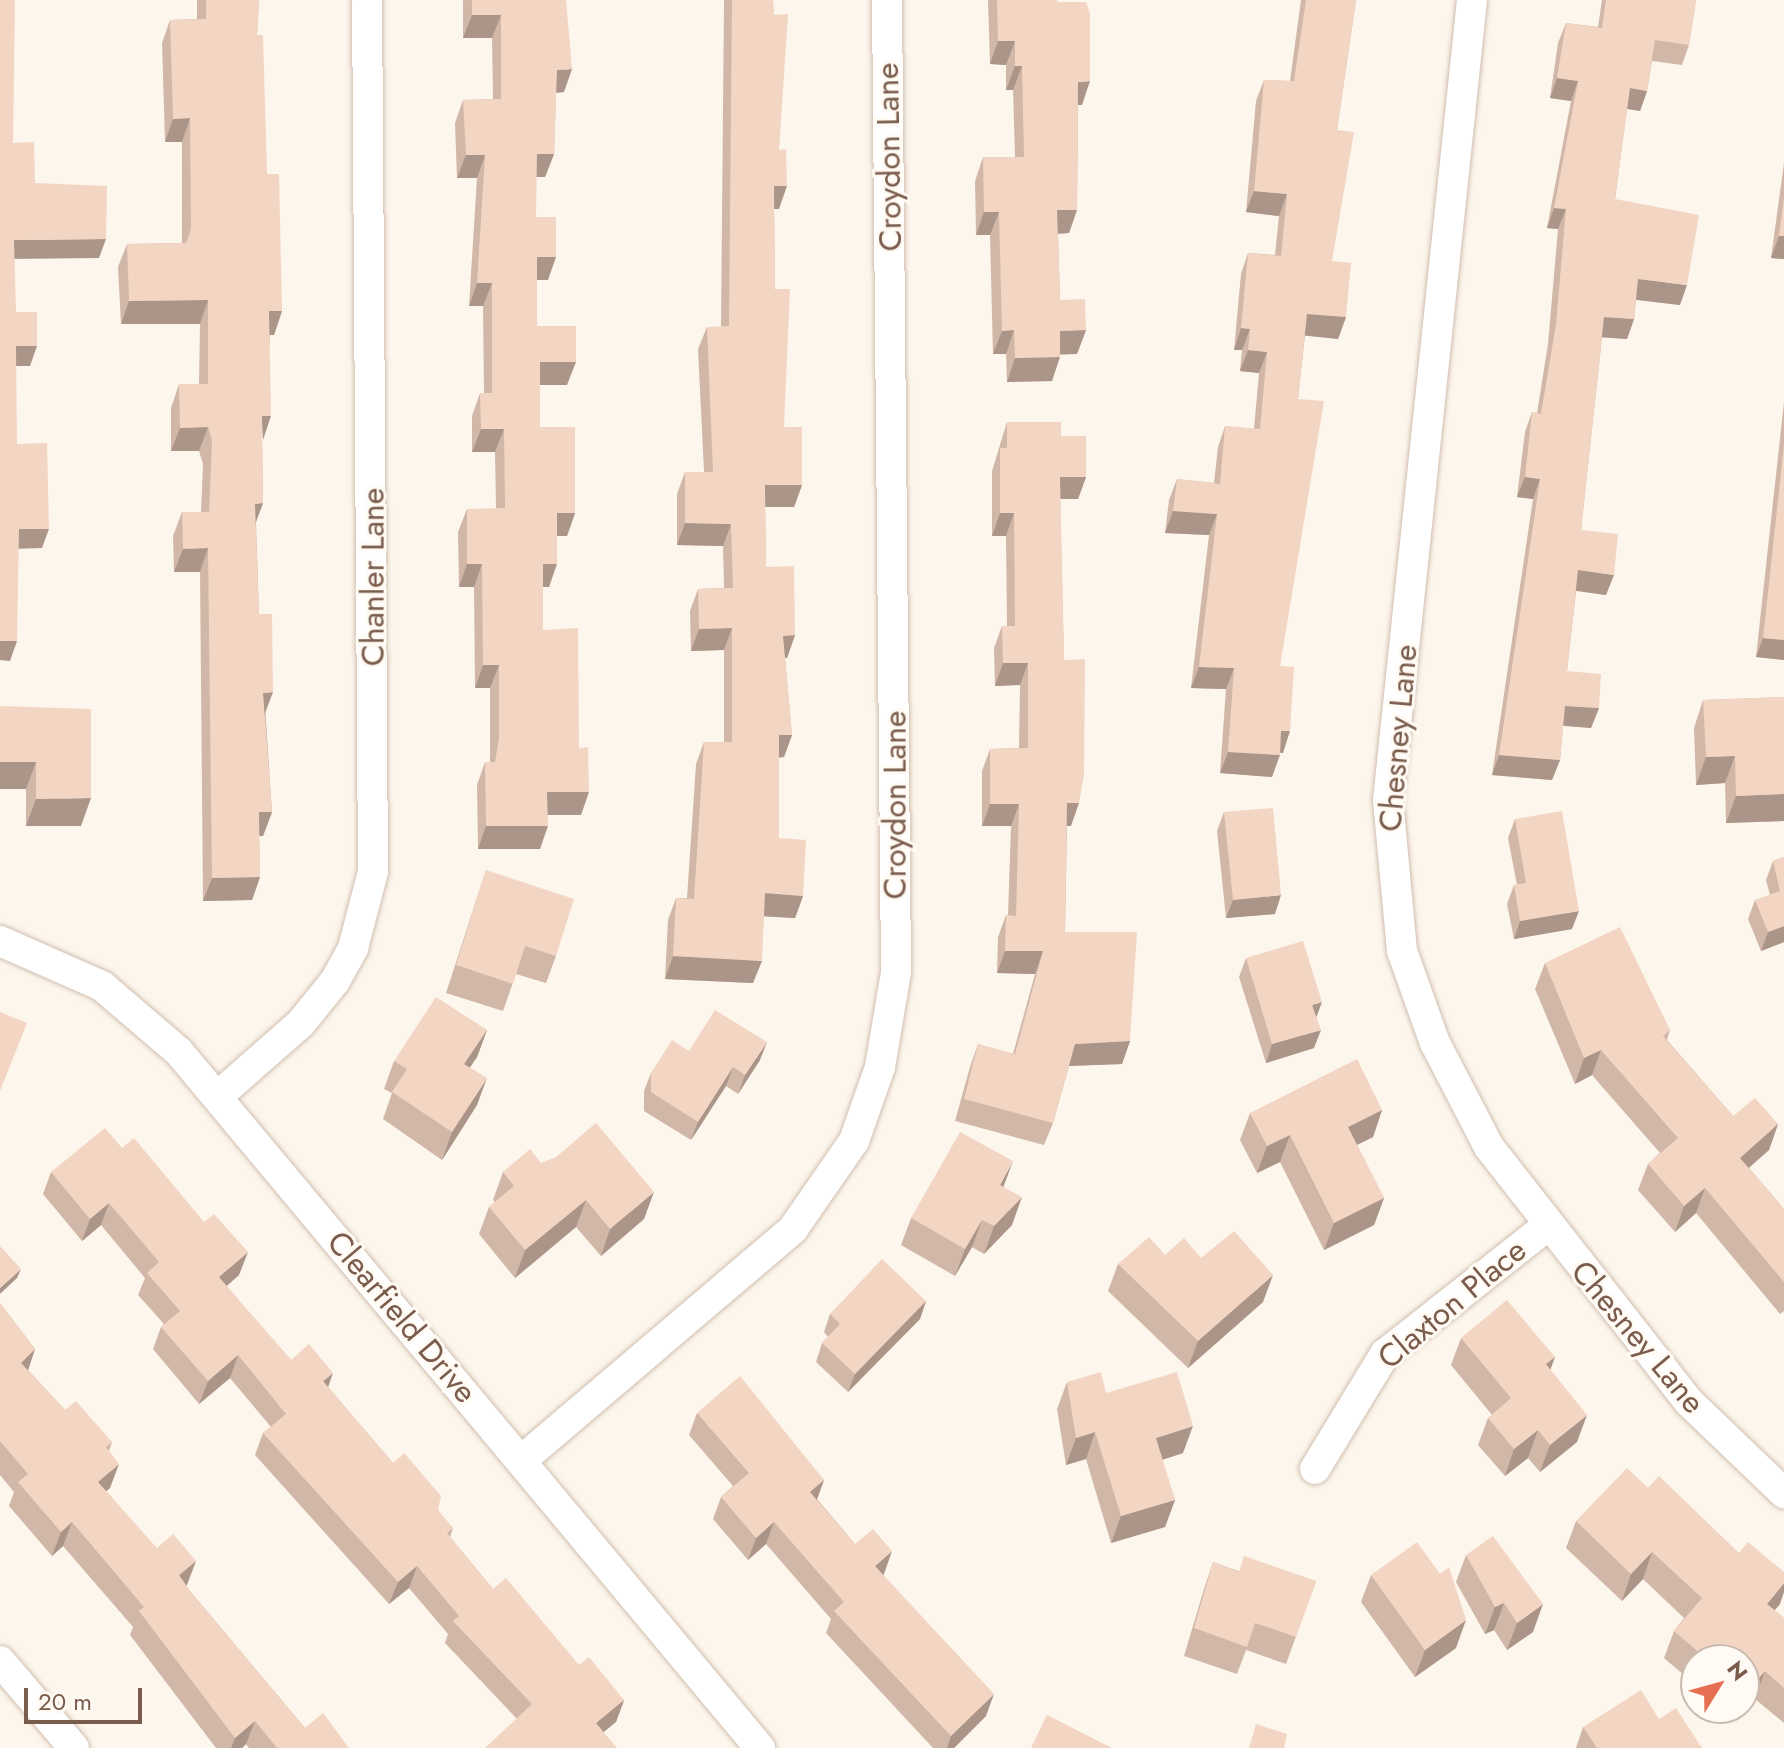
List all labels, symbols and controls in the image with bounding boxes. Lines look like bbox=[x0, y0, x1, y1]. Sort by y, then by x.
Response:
street label: Croydon Lane bbox=[868, 62, 910, 252]
street label: Chanler Lane bbox=[354, 488, 392, 666]
street label: Chesney Lane bbox=[1371, 643, 1425, 833]
street label: Croydon Lane bbox=[876, 711, 914, 899]
street label: Clearfield Drive bbox=[319, 1223, 485, 1411]
street label: Claxton Place bbox=[1370, 1231, 1534, 1377]
street label: Chesney Lane bbox=[1563, 1253, 1713, 1421]
north arrow bbox=[1680, 1644, 1760, 1724]
text: N bbox=[1720, 1654, 1756, 1687]
scale bar bbox=[28, 1672, 146, 1722]
text: 20 m bbox=[38, 1684, 92, 1719]

